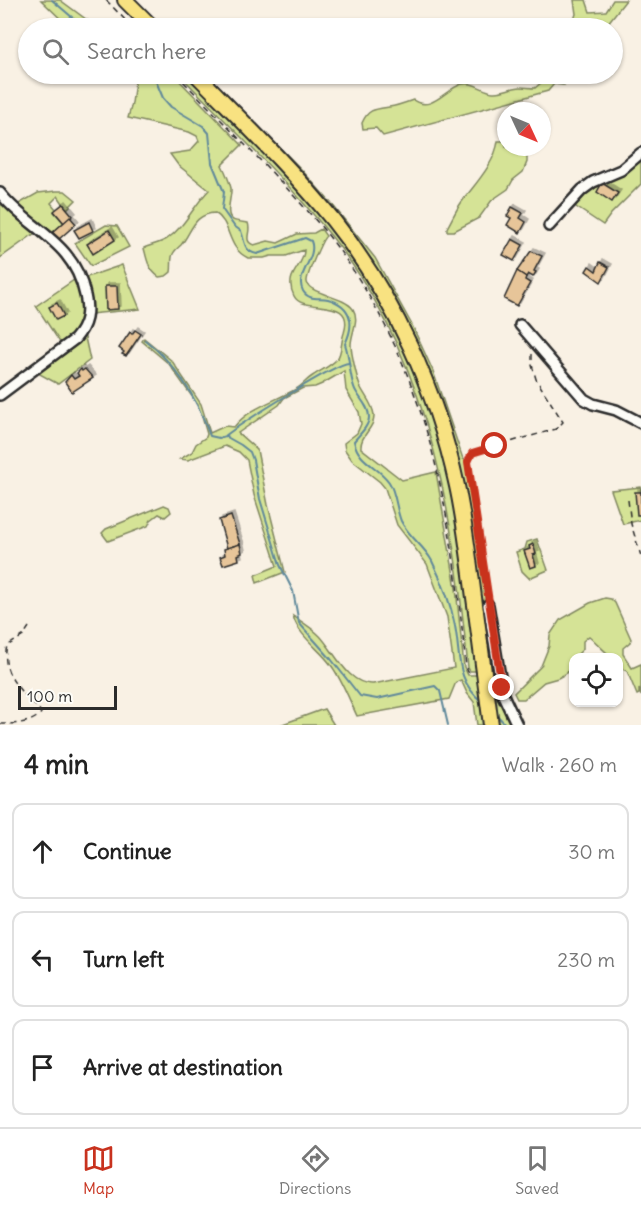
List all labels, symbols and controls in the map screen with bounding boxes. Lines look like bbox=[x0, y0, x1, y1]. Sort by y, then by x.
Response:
search box bbox=[18, 18, 623, 84]
icon: search bbox=[39, 35, 72, 68]
text: Search here bbox=[87, 37, 206, 65]
north arrow bbox=[497, 102, 551, 156]
route start bbox=[481, 432, 507, 458]
map controls bbox=[569, 653, 623, 707]
button: locate bbox=[569, 653, 623, 707]
route end bbox=[488, 674, 514, 700]
scale bar bbox=[18, 683, 117, 710]
text: 100 m bbox=[27, 686, 72, 706]
text: 4 min bbox=[24, 748, 89, 781]
text: Walk · 260 m bbox=[501, 752, 617, 777]
icon: ahead bbox=[26, 835, 59, 868]
text: Continue bbox=[83, 837, 172, 865]
text: 30 m bbox=[568, 839, 615, 864]
icon: left bbox=[26, 943, 59, 976]
text: Turn left bbox=[83, 945, 164, 973]
text: 230 m bbox=[557, 947, 615, 972]
icon: arrive bbox=[26, 1051, 59, 1084]
text: Arrive at destination bbox=[83, 1053, 283, 1081]
tab: Map bbox=[82, 1142, 115, 1198]
tab: Directions bbox=[279, 1142, 351, 1198]
tab: Saved bbox=[515, 1142, 559, 1198]

